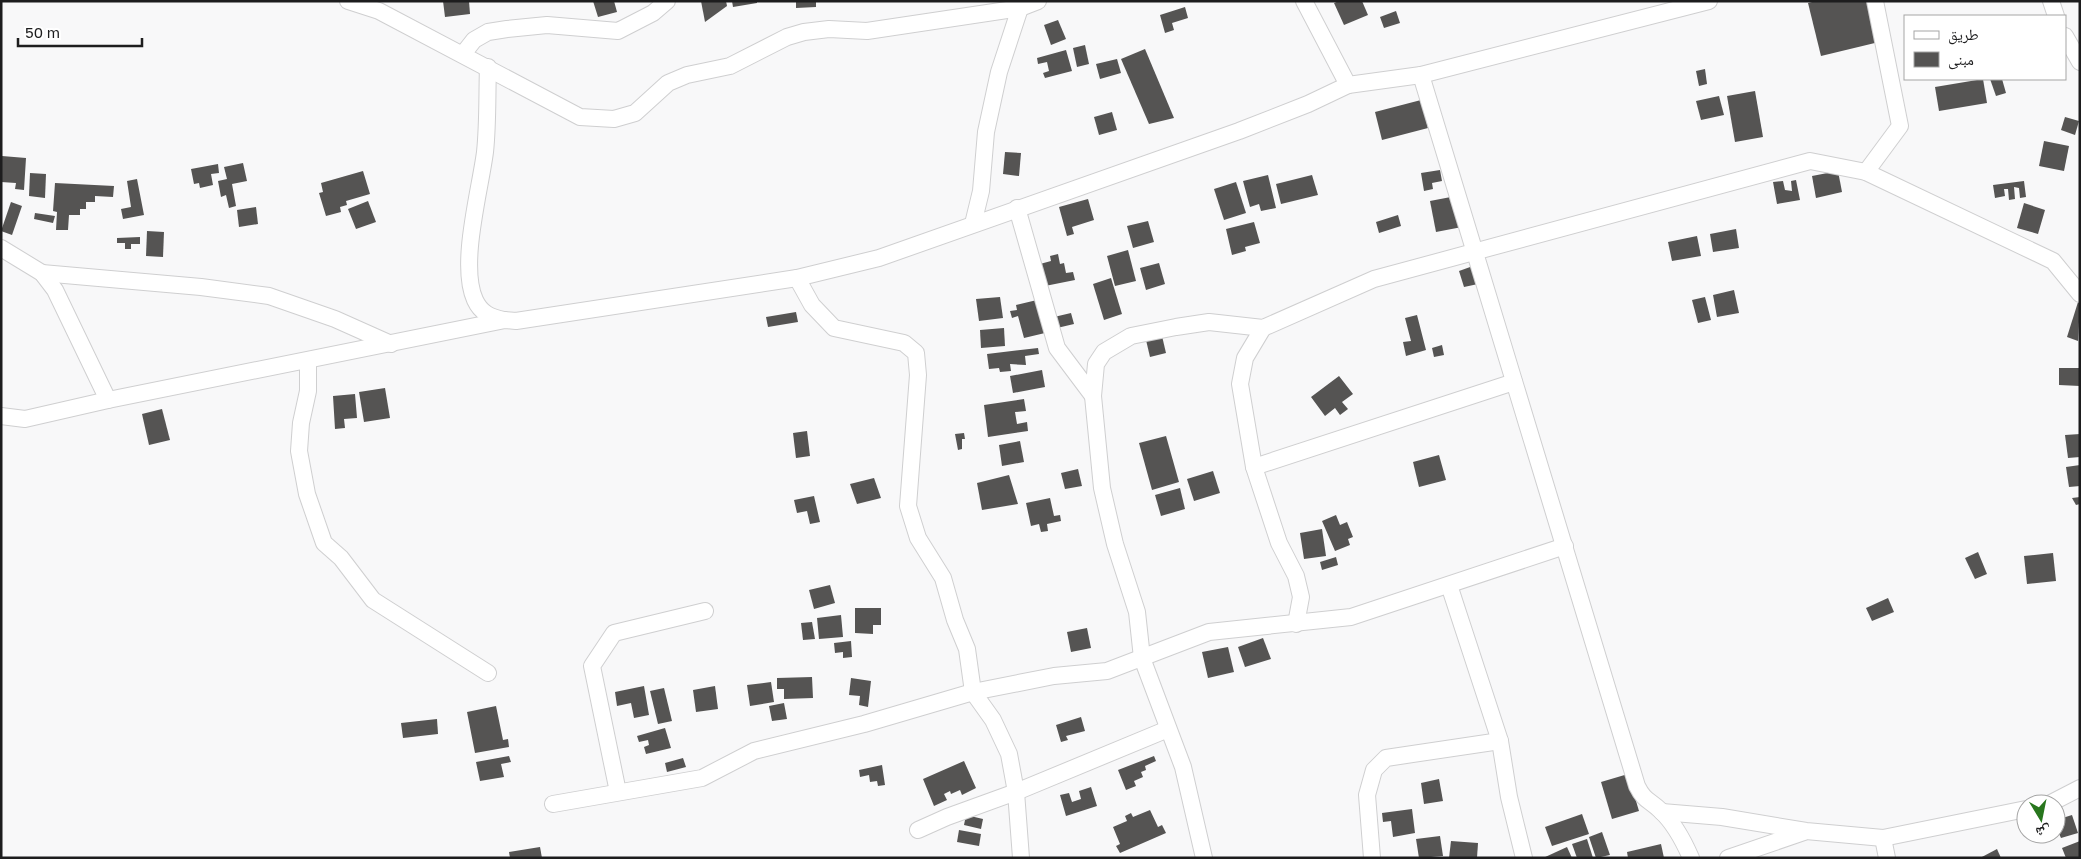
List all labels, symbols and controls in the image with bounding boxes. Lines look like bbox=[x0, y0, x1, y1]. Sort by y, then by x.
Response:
scale bar bbox=[18, 15, 141, 47]
legend bbox=[1904, 15, 2066, 80]
text: 50 m bbox=[25, 23, 60, 41]
text: طريق bbox=[1948, 25, 1979, 45]
text: مبنى bbox=[1948, 50, 1974, 70]
north arrow bbox=[2016, 794, 2066, 844]
text: ش bbox=[2034, 822, 2052, 842]

